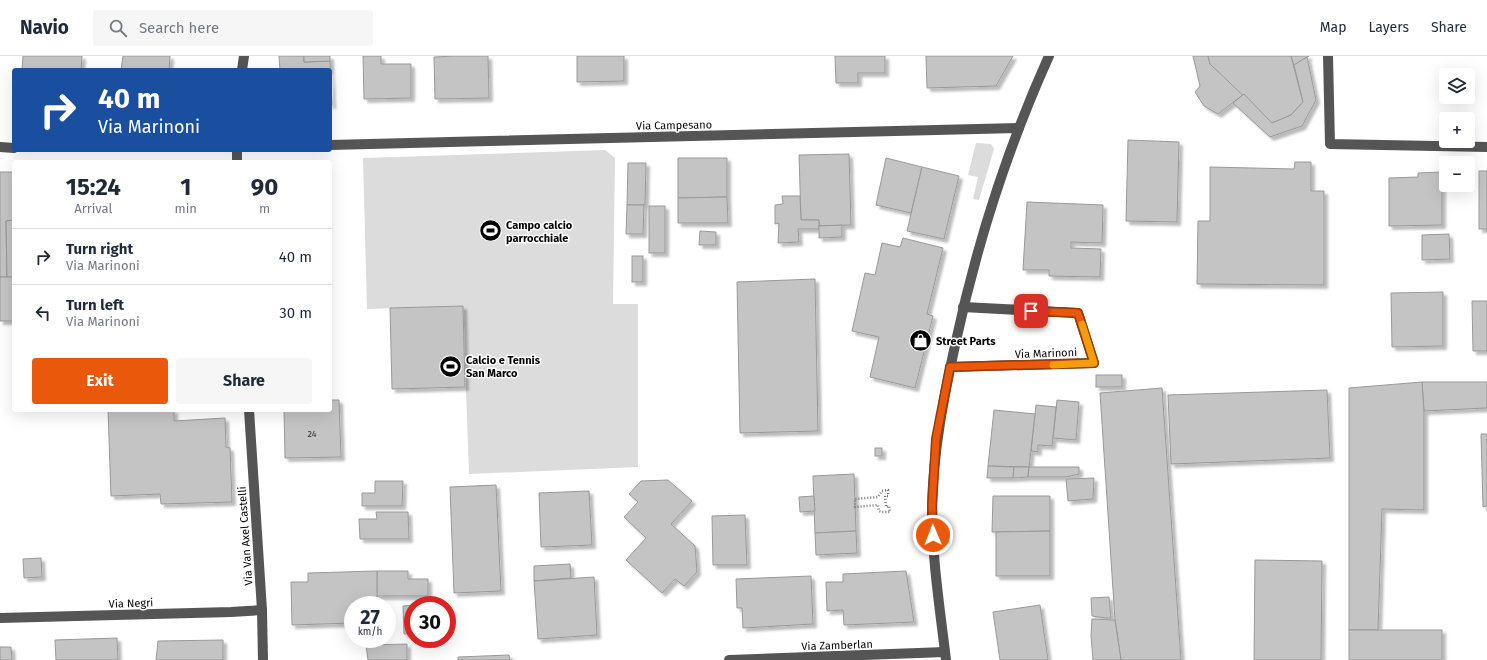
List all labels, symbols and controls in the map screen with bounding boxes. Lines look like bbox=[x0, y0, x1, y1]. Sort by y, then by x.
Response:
search box bbox=[93, 10, 373, 46]
text: Navio bbox=[20, 16, 69, 39]
icon: search bbox=[107, 17, 129, 39]
text: Search here bbox=[139, 19, 219, 37]
text: Map bbox=[1320, 19, 1346, 36]
text: Layers bbox=[1368, 19, 1409, 36]
text: Share bbox=[1431, 19, 1467, 36]
map controls bbox=[1439, 68, 1475, 192]
button: layers bbox=[1439, 68, 1475, 104]
text: 40 m bbox=[98, 82, 161, 115]
icon: right bbox=[32, 84, 84, 136]
button: + bbox=[1439, 112, 1475, 148]
text: Via Marinoni bbox=[98, 116, 200, 138]
street label: Via Campesano bbox=[636, 118, 712, 133]
button: − bbox=[1439, 156, 1475, 192]
text: 15:24 bbox=[66, 173, 121, 201]
text: 1 bbox=[180, 173, 191, 201]
text: 90 bbox=[251, 173, 278, 201]
text: Arrival bbox=[74, 201, 112, 216]
text: min bbox=[175, 201, 197, 216]
text: m bbox=[259, 201, 270, 216]
sports icon: Campo calcio parrocchiale bbox=[477, 218, 503, 244]
place label: Campo calcio parrocchiale bbox=[506, 219, 573, 245]
text: Turn right bbox=[66, 240, 133, 258]
icon: right bbox=[32, 246, 54, 268]
text: 40 m bbox=[279, 248, 312, 266]
text: Via Marinoni bbox=[66, 258, 140, 273]
pin bbox=[1014, 294, 1048, 328]
text: Turn left bbox=[66, 296, 124, 314]
icon: arrive bbox=[1020, 300, 1042, 322]
icon: left bbox=[32, 302, 54, 324]
text: 30 m bbox=[279, 304, 312, 322]
text: Via Marinoni bbox=[66, 314, 140, 329]
shop icon: Street Parts bbox=[908, 328, 934, 354]
place label: Street Parts bbox=[936, 335, 996, 348]
street label: Via Marinoni bbox=[1015, 346, 1077, 361]
sports icon: Calcio e Tennis San Marco bbox=[437, 353, 463, 379]
place label: Calcio e Tennis San Marco bbox=[466, 354, 541, 380]
button: Exit bbox=[32, 358, 168, 404]
button: Share bbox=[176, 358, 312, 404]
house number: 24 bbox=[307, 429, 317, 439]
street label: Via Van Axel Castelli bbox=[236, 486, 255, 586]
position arrow bbox=[912, 514, 954, 556]
street label: Via Negri bbox=[108, 596, 154, 611]
speed limit sign: 30 bbox=[404, 596, 456, 648]
text: 27 bbox=[360, 605, 380, 629]
text: km/h bbox=[358, 626, 382, 638]
street label: Via Zamberlan bbox=[801, 638, 873, 653]

